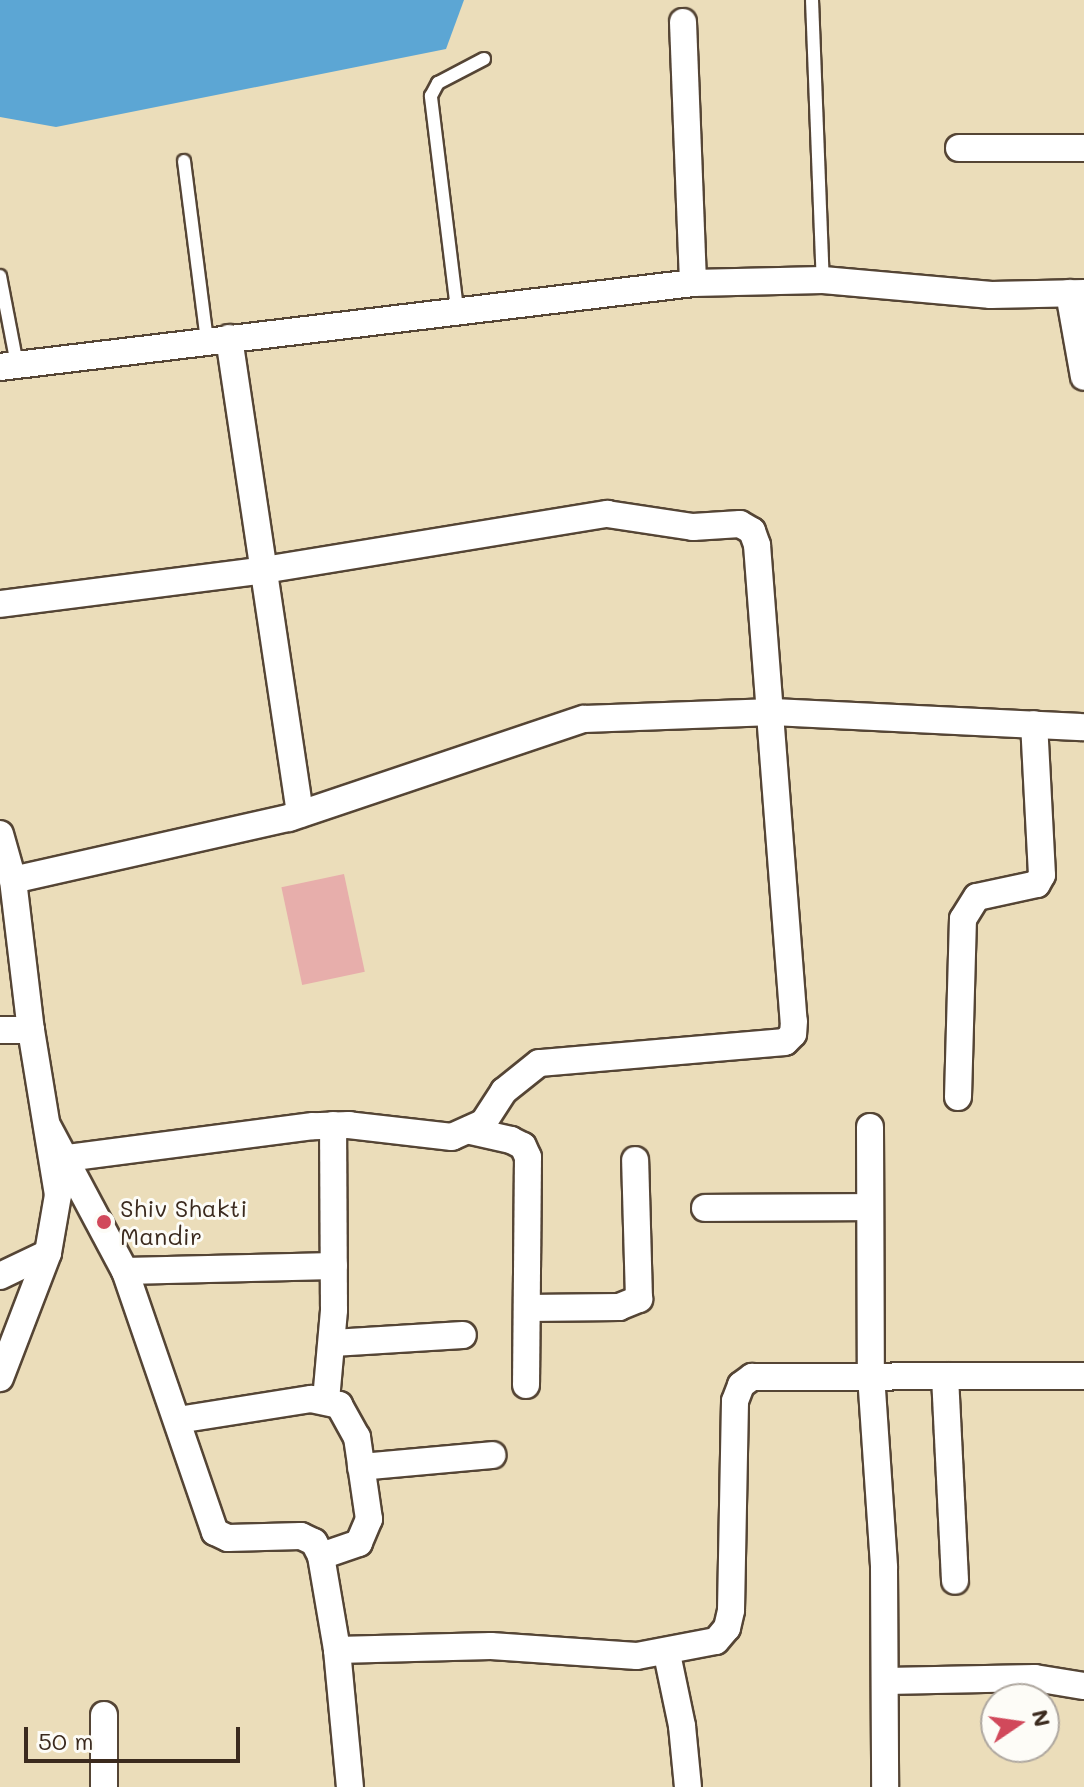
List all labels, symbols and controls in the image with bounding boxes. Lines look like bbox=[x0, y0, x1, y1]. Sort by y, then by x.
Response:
place label: Shiv Shakti Mandir bbox=[120, 1194, 247, 1250]
marker: Shiv Shakti Mandir bbox=[95, 1213, 113, 1231]
north arrow bbox=[980, 1683, 1060, 1763]
text: N bbox=[1026, 1707, 1058, 1729]
scale bar bbox=[28, 1711, 244, 1761]
text: 50 m bbox=[38, 1725, 94, 1756]

